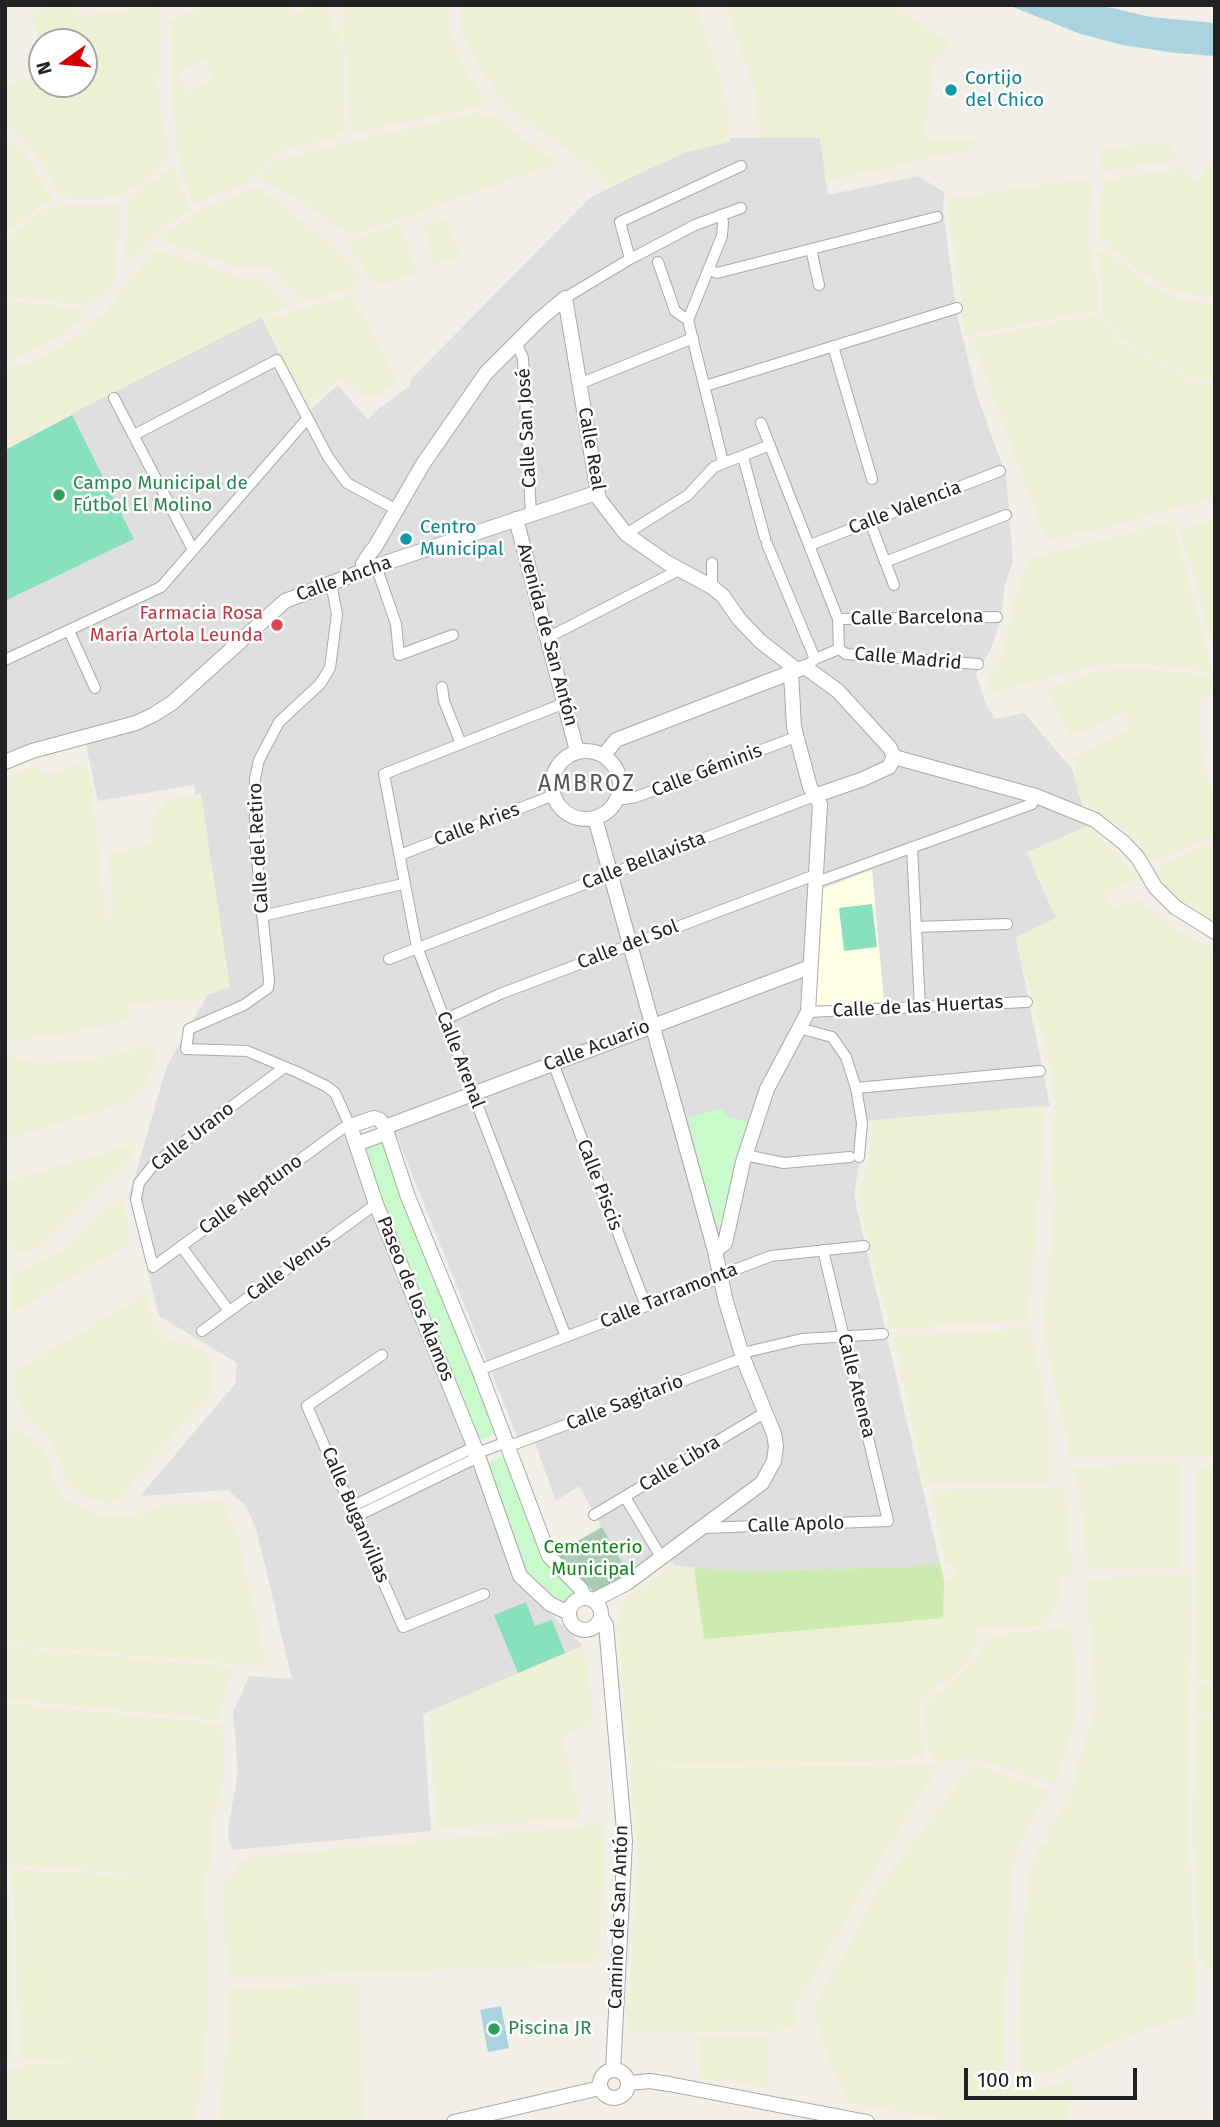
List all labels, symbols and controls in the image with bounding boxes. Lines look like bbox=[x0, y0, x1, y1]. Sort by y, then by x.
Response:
north arrow bbox=[28, 28, 98, 98]
text: N bbox=[31, 59, 57, 77]
place label: Cortijo del Chico bbox=[965, 68, 1044, 112]
marker: Cortijo del Chico bbox=[943, 82, 959, 98]
street label: Calle San José bbox=[512, 367, 542, 489]
street label: Calle Real bbox=[572, 406, 610, 492]
place label: Campo Municipal de Fútbol El Molino bbox=[73, 473, 248, 517]
street label: Calle Valencia bbox=[846, 476, 964, 540]
marker: Campo Municipal de Fútbol El Molino bbox=[51, 487, 67, 503]
place label: Centro Municipal bbox=[420, 517, 504, 561]
marker: Centro Municipal bbox=[398, 531, 414, 547]
street label: Avenida de San Antón bbox=[512, 541, 582, 729]
street label: Calle Ancha bbox=[293, 551, 395, 607]
place label: Farmacia Rosa María Artola Leunda bbox=[90, 603, 263, 647]
street label: Calle Barcelona bbox=[850, 605, 984, 631]
marker: Farmacia Rosa María Artola Leunda bbox=[269, 617, 285, 633]
street label: Calle Madrid bbox=[853, 643, 963, 675]
street label: Calle Géminis bbox=[649, 740, 765, 802]
district label: AMBROZ bbox=[539, 771, 635, 799]
street label: Calle del Retiro bbox=[244, 782, 274, 914]
street label: Calle Aries bbox=[431, 798, 523, 852]
street label: Calle Bellavista bbox=[579, 827, 709, 895]
street label: Calle del Sol bbox=[574, 915, 682, 975]
street label: Calle de las Huertas bbox=[832, 991, 1004, 1023]
street label: Calle Arenal bbox=[431, 1008, 489, 1112]
street label: Calle Acuario bbox=[541, 1015, 653, 1077]
street label: Calle Urano bbox=[147, 1098, 239, 1176]
street label: Calle Piscis bbox=[571, 1136, 627, 1234]
street label: Calle Neptuno bbox=[195, 1150, 307, 1240]
street label: Paseo de los Álamos bbox=[372, 1213, 458, 1385]
street label: Calle Venus bbox=[242, 1230, 336, 1306]
street label: Calle Tarramonta bbox=[597, 1258, 741, 1334]
street label: Calle Atenea bbox=[832, 1332, 880, 1440]
street label: Calle Sagitario bbox=[563, 1370, 687, 1436]
street label: Calle Libra bbox=[635, 1431, 725, 1497]
street label: Calle Buganvillas bbox=[316, 1444, 394, 1586]
street label: Calle Apolo bbox=[747, 1512, 845, 1538]
park label: Cementerio Municipal bbox=[543, 1537, 643, 1581]
street label: Camino de San Antón bbox=[604, 1825, 634, 2009]
place label: Piscina JR bbox=[508, 2018, 592, 2040]
marker: Piscina JR bbox=[486, 2021, 502, 2037]
scale bar bbox=[968, 2054, 1141, 2098]
text: 100 m bbox=[977, 2067, 1033, 2093]

